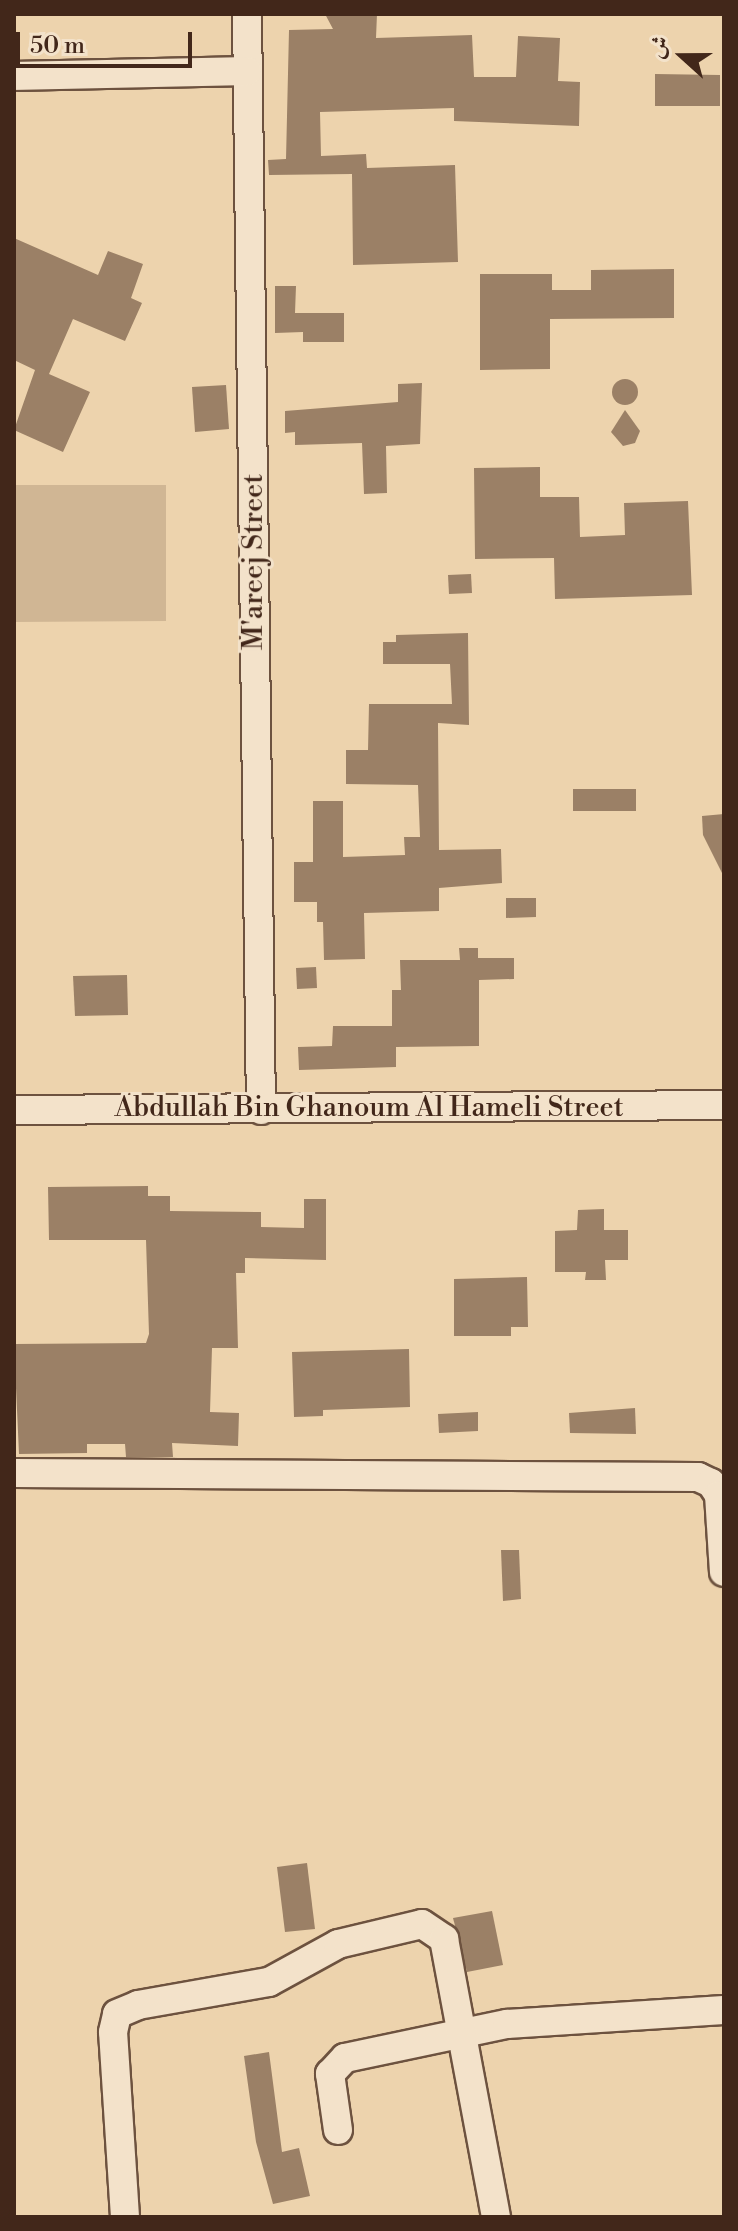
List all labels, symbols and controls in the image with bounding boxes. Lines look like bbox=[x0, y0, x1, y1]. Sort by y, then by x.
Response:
scale bar bbox=[20, 16, 196, 66]
north arrow bbox=[642, 16, 722, 96]
text: 50 m bbox=[30, 31, 85, 61]
text: ش bbox=[643, 32, 676, 62]
street label: M'areej Street bbox=[237, 474, 271, 650]
street label: Abdullah Bin Ghanoum Al Hameli Street bbox=[114, 1091, 624, 1125]

